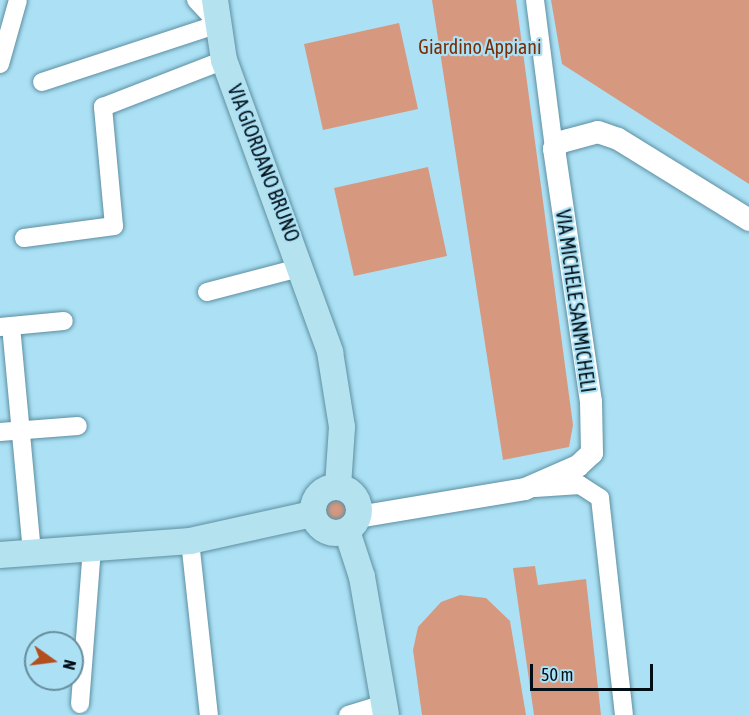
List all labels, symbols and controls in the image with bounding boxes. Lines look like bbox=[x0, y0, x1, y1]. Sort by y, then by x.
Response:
park label: Giardino Appiani bbox=[418, 34, 542, 58]
street label: VIA GIORDANO BRUNO bbox=[223, 81, 305, 245]
street label: VIA MICHELE SANMICHELI bbox=[551, 208, 601, 394]
north arrow bbox=[24, 631, 84, 691]
scale bar bbox=[533, 652, 656, 690]
text: N bbox=[60, 658, 79, 672]
text: 50 m bbox=[541, 664, 573, 685]

